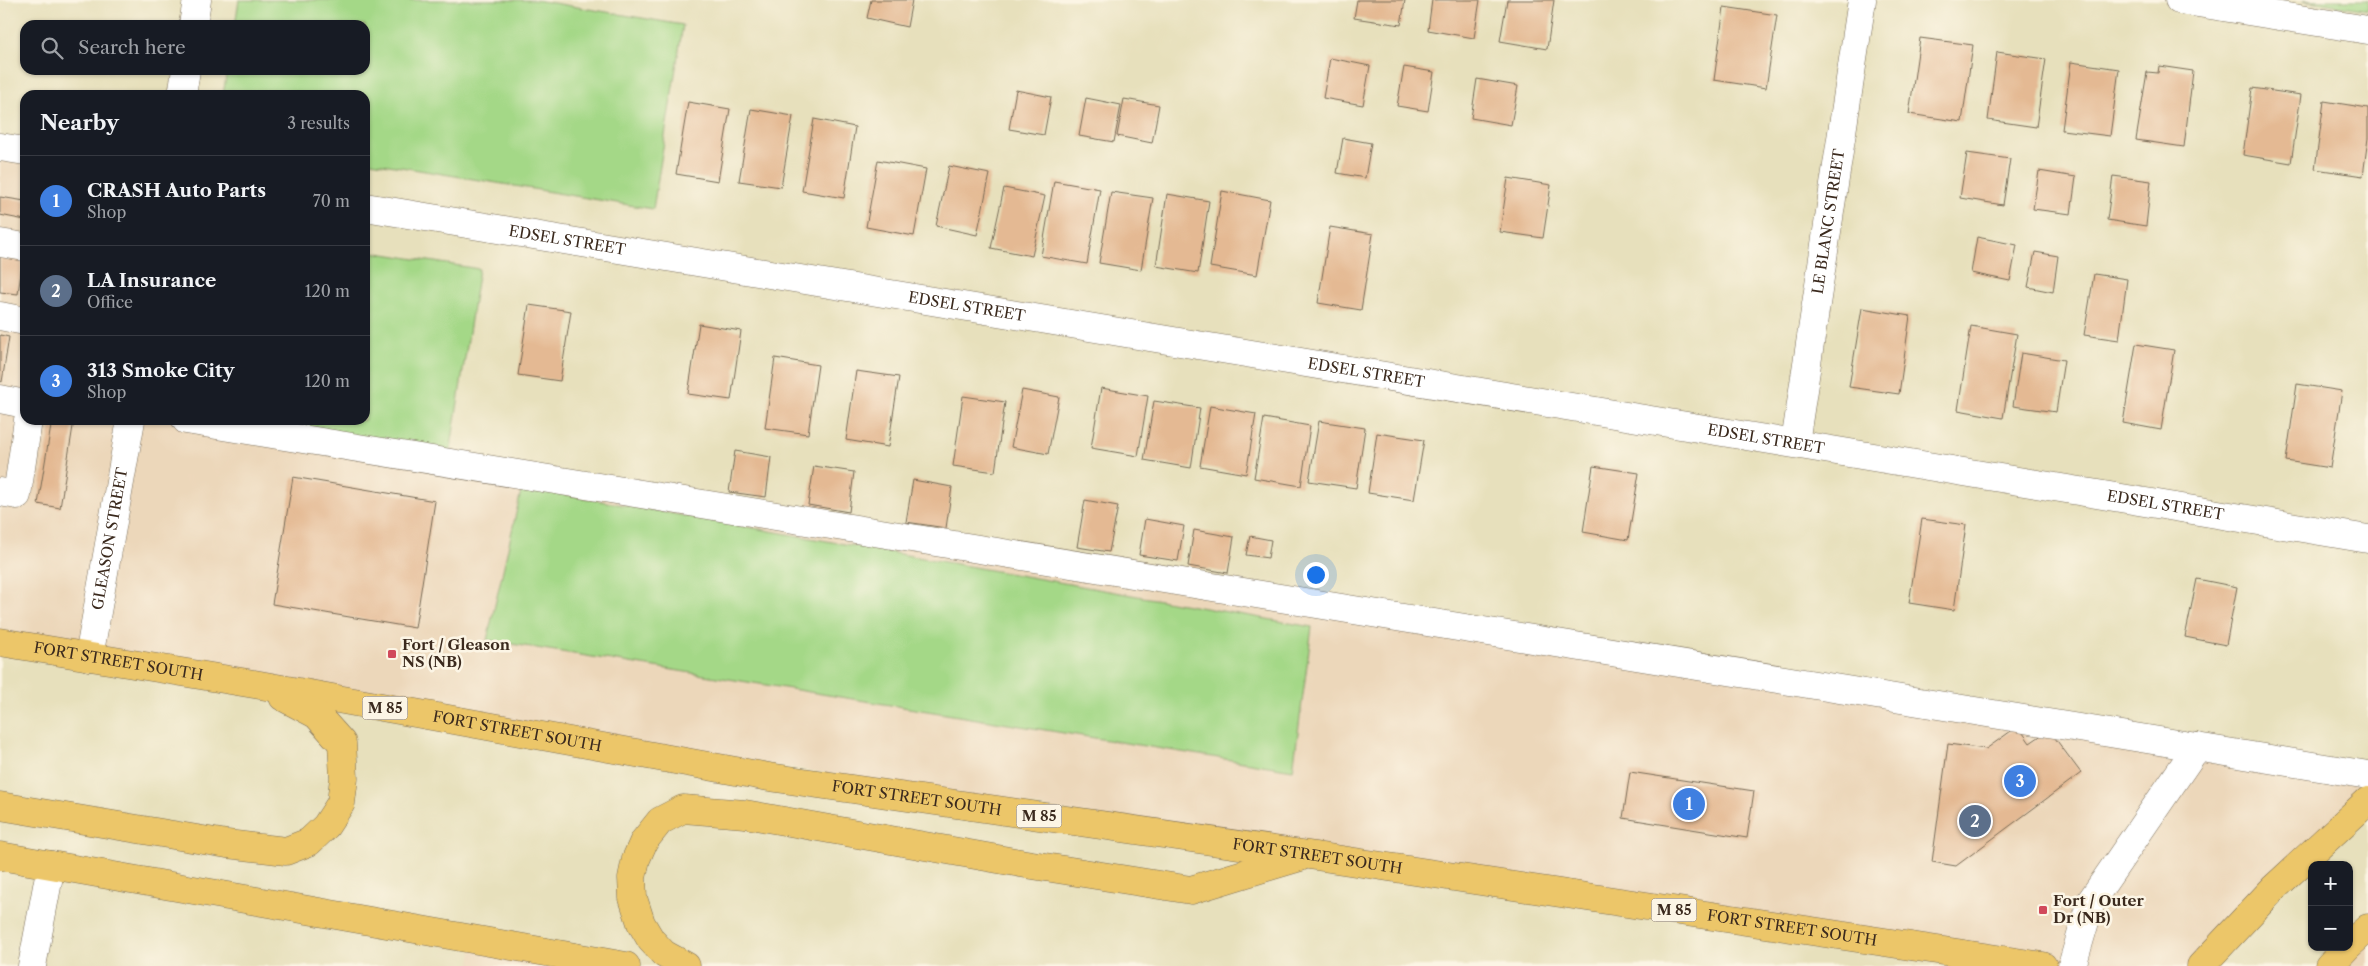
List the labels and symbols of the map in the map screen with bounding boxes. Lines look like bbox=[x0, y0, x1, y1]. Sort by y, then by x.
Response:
street label: LE BLANC STREET bbox=[1808, 147, 1848, 295]
street label: EDSEL STREET bbox=[507, 221, 628, 259]
street label: EDSEL STREET bbox=[907, 287, 1028, 325]
street label: EDSEL STREET bbox=[1306, 353, 1427, 392]
street label: EDSEL STREET bbox=[1706, 420, 1827, 458]
street label: GLEASON STREET bbox=[88, 465, 132, 611]
street label: EDSEL STREET bbox=[2106, 486, 2226, 524]
your location bbox=[1303, 562, 1329, 588]
place label: Fort / Gleason NS (NB) bbox=[402, 635, 511, 671]
street label: FORT STREET SOUTH bbox=[32, 638, 205, 684]
marker: Fort / Gleason NS (NB) bbox=[386, 648, 398, 660]
road number: M 85 bbox=[362, 696, 408, 720]
street label: FORT STREET SOUTH bbox=[431, 706, 604, 756]
pin: 3 bbox=[2004, 762, 2036, 800]
street label: FORT STREET SOUTH bbox=[831, 776, 1003, 820]
pin: 1 bbox=[1673, 785, 1705, 823]
pin: 2 bbox=[1959, 802, 1991, 840]
road number: M 85 bbox=[1016, 804, 1062, 828]
street label: FORT STREET SOUTH bbox=[1231, 834, 1404, 878]
place label: Fort / Outer Dr (NB) bbox=[2053, 891, 2144, 927]
road number: M 85 bbox=[1652, 898, 1696, 922]
marker: Fort / Outer Dr (NB) bbox=[2037, 904, 2049, 916]
street label: FORT STREET SOUTH bbox=[1706, 905, 1879, 950]

